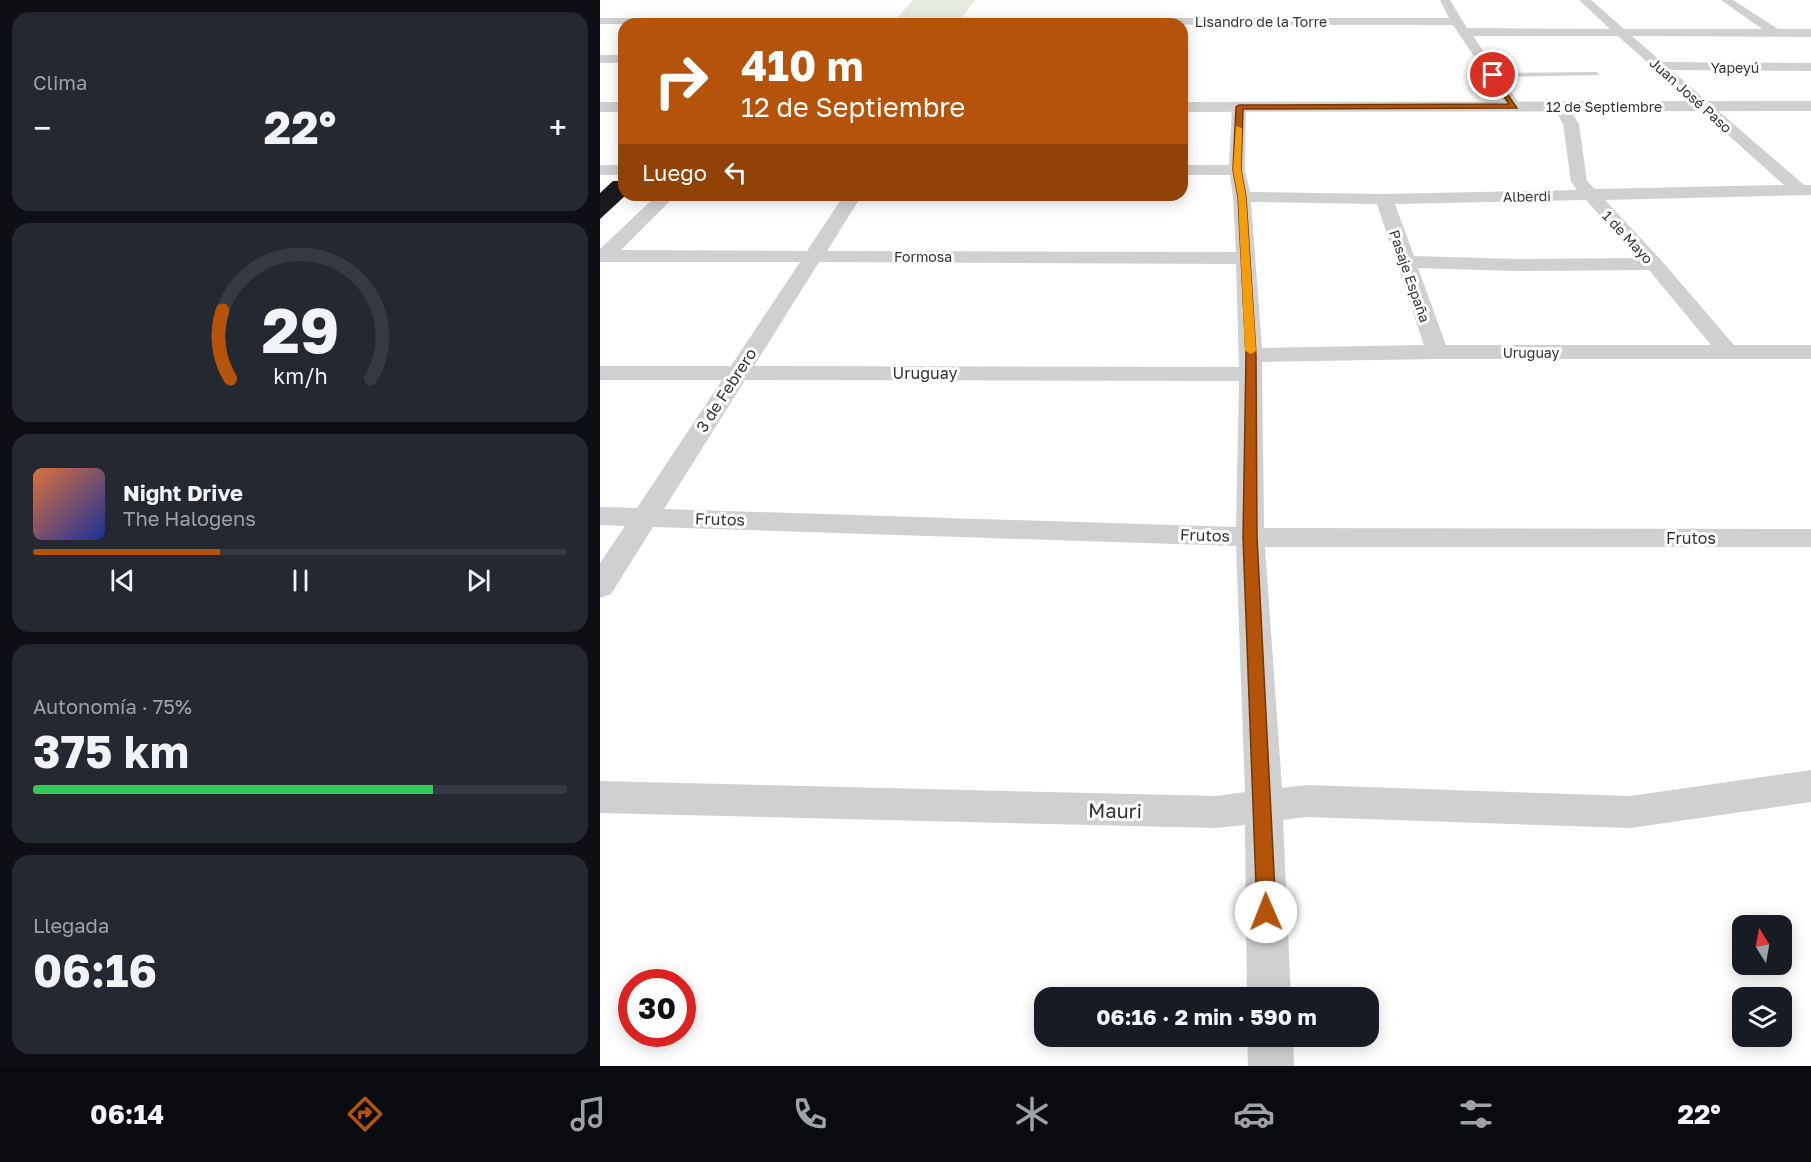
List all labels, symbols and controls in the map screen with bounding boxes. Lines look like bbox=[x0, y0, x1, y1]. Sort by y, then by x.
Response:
street label: Lisandro de la Torre bbox=[1195, 13, 1327, 30]
text: 410 m bbox=[741, 40, 863, 90]
icon: right bbox=[642, 42, 720, 120]
pin bbox=[1467, 49, 1518, 100]
street label: Juan José Paso bbox=[1647, 54, 1735, 136]
icon: arrive bbox=[1476, 58, 1509, 91]
street label: Yapeyú bbox=[1711, 59, 1759, 76]
text: Clima bbox=[33, 70, 87, 94]
text: 12 de Septiembre bbox=[741, 91, 965, 123]
street label: 12 de Septiembre bbox=[1546, 98, 1662, 115]
text: 22° bbox=[264, 100, 336, 154]
text: − bbox=[33, 108, 51, 147]
text: + bbox=[549, 108, 567, 147]
icon: left bbox=[719, 156, 752, 189]
text: Luego bbox=[642, 159, 707, 186]
street label: Alberdi bbox=[1503, 187, 1551, 205]
street label: 1 de Mayo bbox=[1599, 207, 1657, 267]
street label: Pasaje España bbox=[1386, 228, 1434, 324]
street label: Formosa bbox=[894, 248, 952, 265]
text: 29 bbox=[261, 292, 339, 367]
street label: 3 de Febrero bbox=[691, 344, 761, 436]
street label: Uruguay bbox=[1503, 344, 1560, 361]
street label: Uruguay bbox=[893, 363, 957, 383]
text: km/h bbox=[273, 364, 327, 390]
text: Night Drive bbox=[123, 479, 243, 506]
text: The Halogens bbox=[123, 506, 256, 530]
street label: Frutos bbox=[695, 508, 745, 530]
street label: Frutos bbox=[1180, 524, 1230, 546]
street label: Frutos bbox=[1666, 528, 1716, 548]
icon: previous bbox=[106, 564, 139, 597]
icon: pause bbox=[284, 564, 317, 597]
icon: next bbox=[462, 564, 495, 597]
text: Autonomía · 75% bbox=[33, 694, 192, 718]
text: 375 km bbox=[33, 724, 189, 778]
street label: Mauri bbox=[1088, 798, 1142, 822]
position arrow bbox=[1234, 880, 1298, 944]
text: Llegada bbox=[33, 913, 109, 937]
north arrow bbox=[1732, 915, 1792, 975]
map controls bbox=[1732, 915, 1792, 1047]
text: 06:16 bbox=[33, 943, 157, 997]
speed limit sign: 30 bbox=[618, 969, 696, 1047]
button: layers bbox=[1732, 987, 1792, 1047]
text: 06:16 · 2 min · 590 m bbox=[1096, 1003, 1317, 1030]
icon: directions bbox=[344, 1093, 386, 1135]
icon: music bbox=[567, 1093, 609, 1135]
icon: phone bbox=[789, 1093, 831, 1135]
icon: climate bbox=[1011, 1093, 1053, 1135]
icon: car bbox=[1233, 1093, 1275, 1135]
icon: filters bbox=[1455, 1093, 1497, 1135]
text: 06:14 bbox=[90, 1098, 164, 1130]
text: 22° bbox=[1677, 1098, 1721, 1130]

